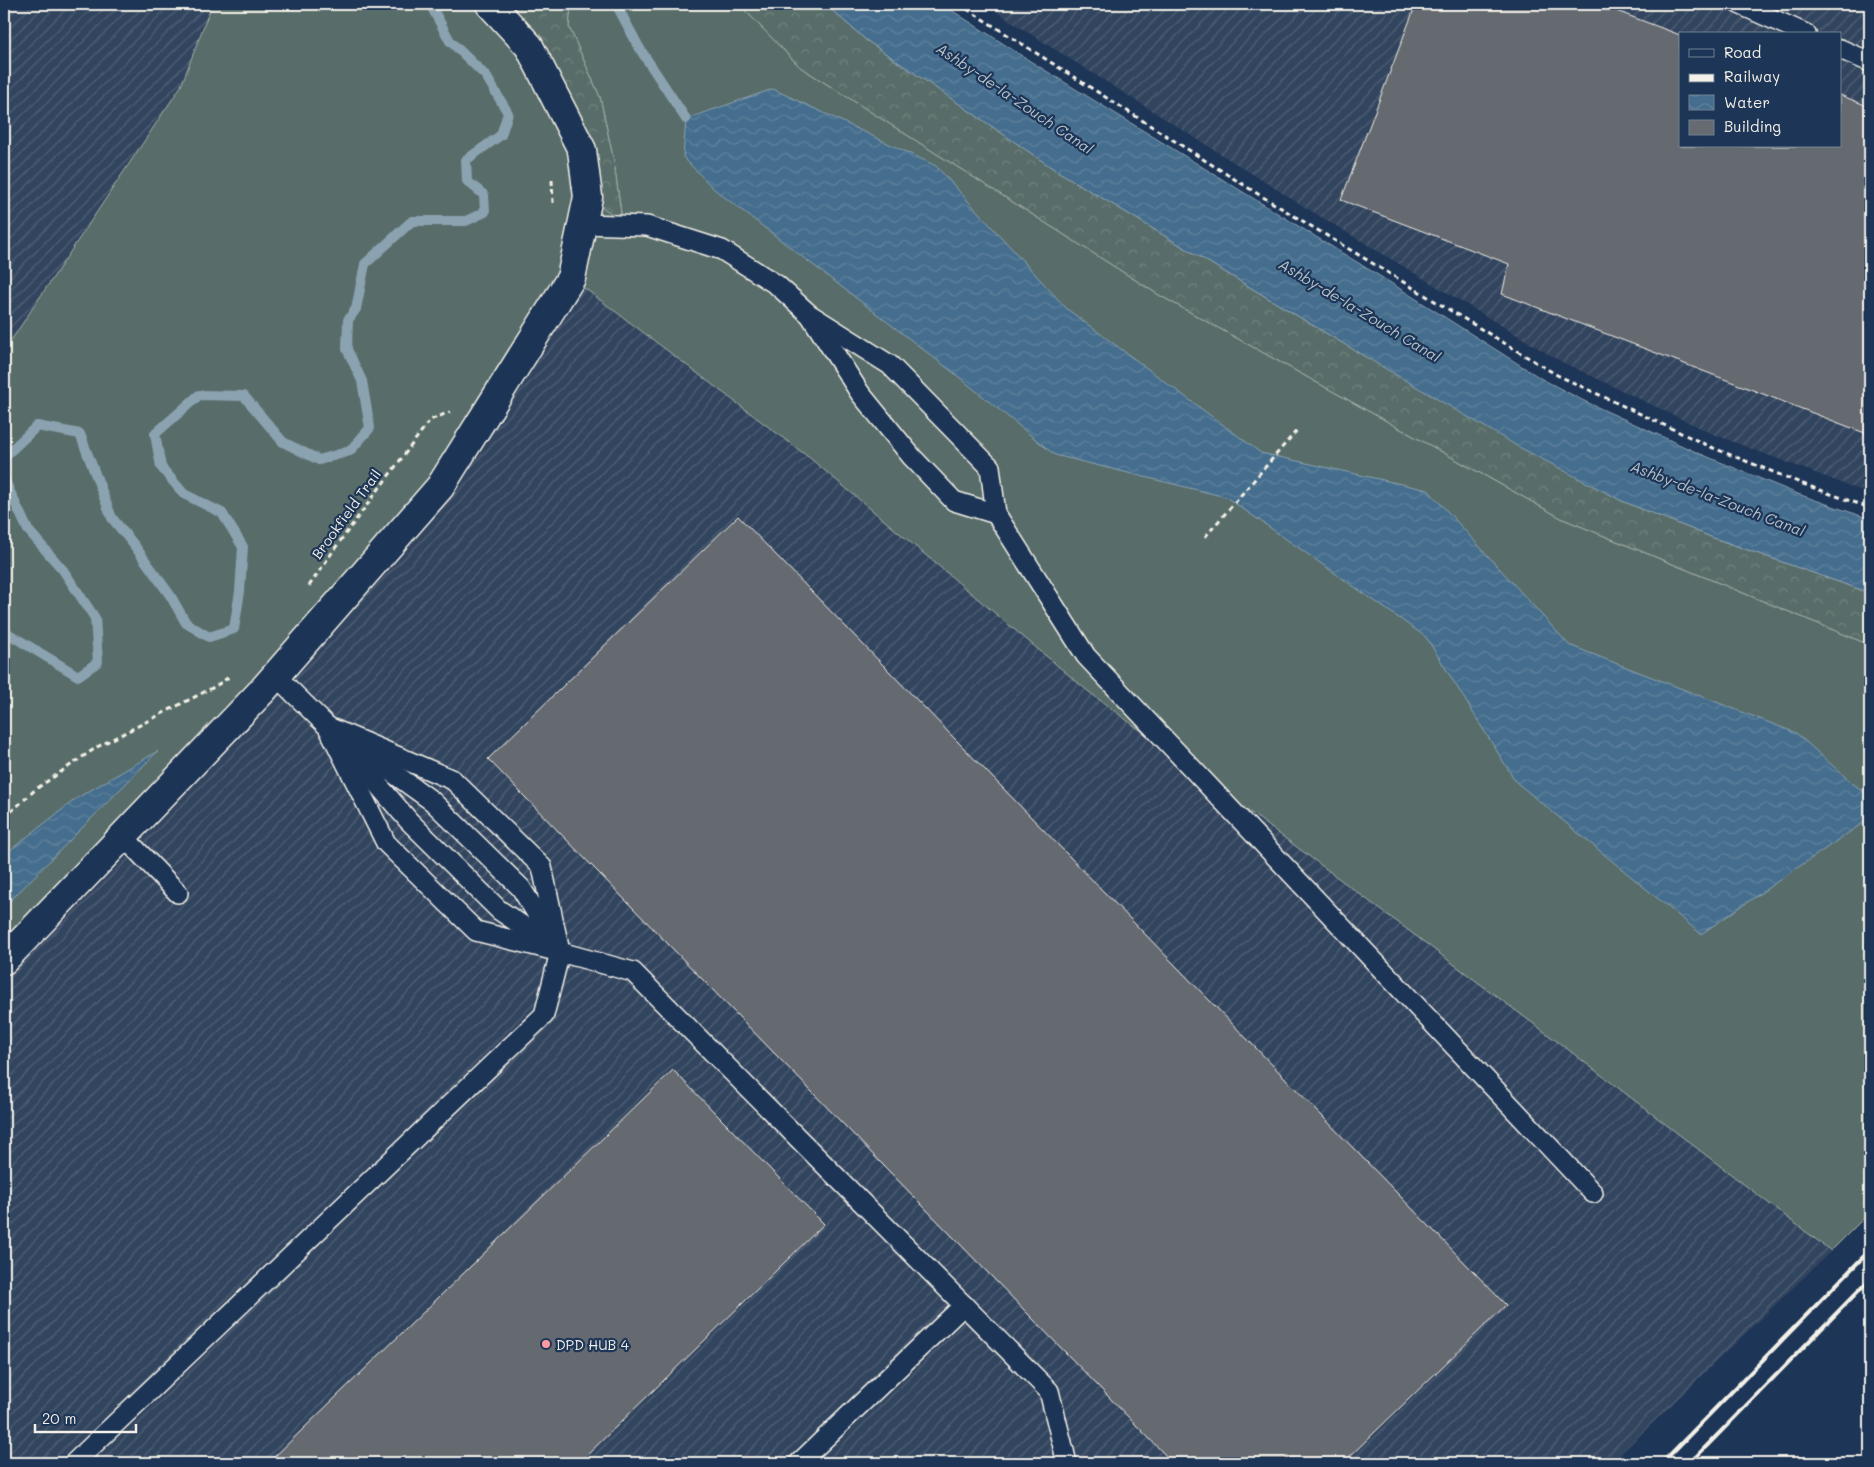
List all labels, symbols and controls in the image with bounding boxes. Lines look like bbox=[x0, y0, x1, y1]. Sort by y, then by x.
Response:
legend bbox=[1679, 32, 1842, 148]
water label: Ashby-de-la-Zouch Canal bbox=[933, 38, 1098, 158]
text: Road bbox=[1724, 42, 1761, 62]
text: Railway bbox=[1724, 66, 1780, 86]
text: Water bbox=[1724, 92, 1770, 112]
text: Building bbox=[1724, 116, 1781, 136]
water label: Ashby-de-la-Zouch Canal bbox=[1275, 254, 1445, 366]
water label: Ashby-de-la-Zouch Canal bbox=[1628, 455, 1808, 541]
street label: Brookfield Trail bbox=[307, 465, 385, 563]
place label: DPD HUB 4 bbox=[556, 1335, 630, 1354]
marker: DPD HUB 4 bbox=[540, 1338, 552, 1350]
scale bar bbox=[35, 1402, 136, 1434]
text: 20 m bbox=[42, 1408, 76, 1428]

